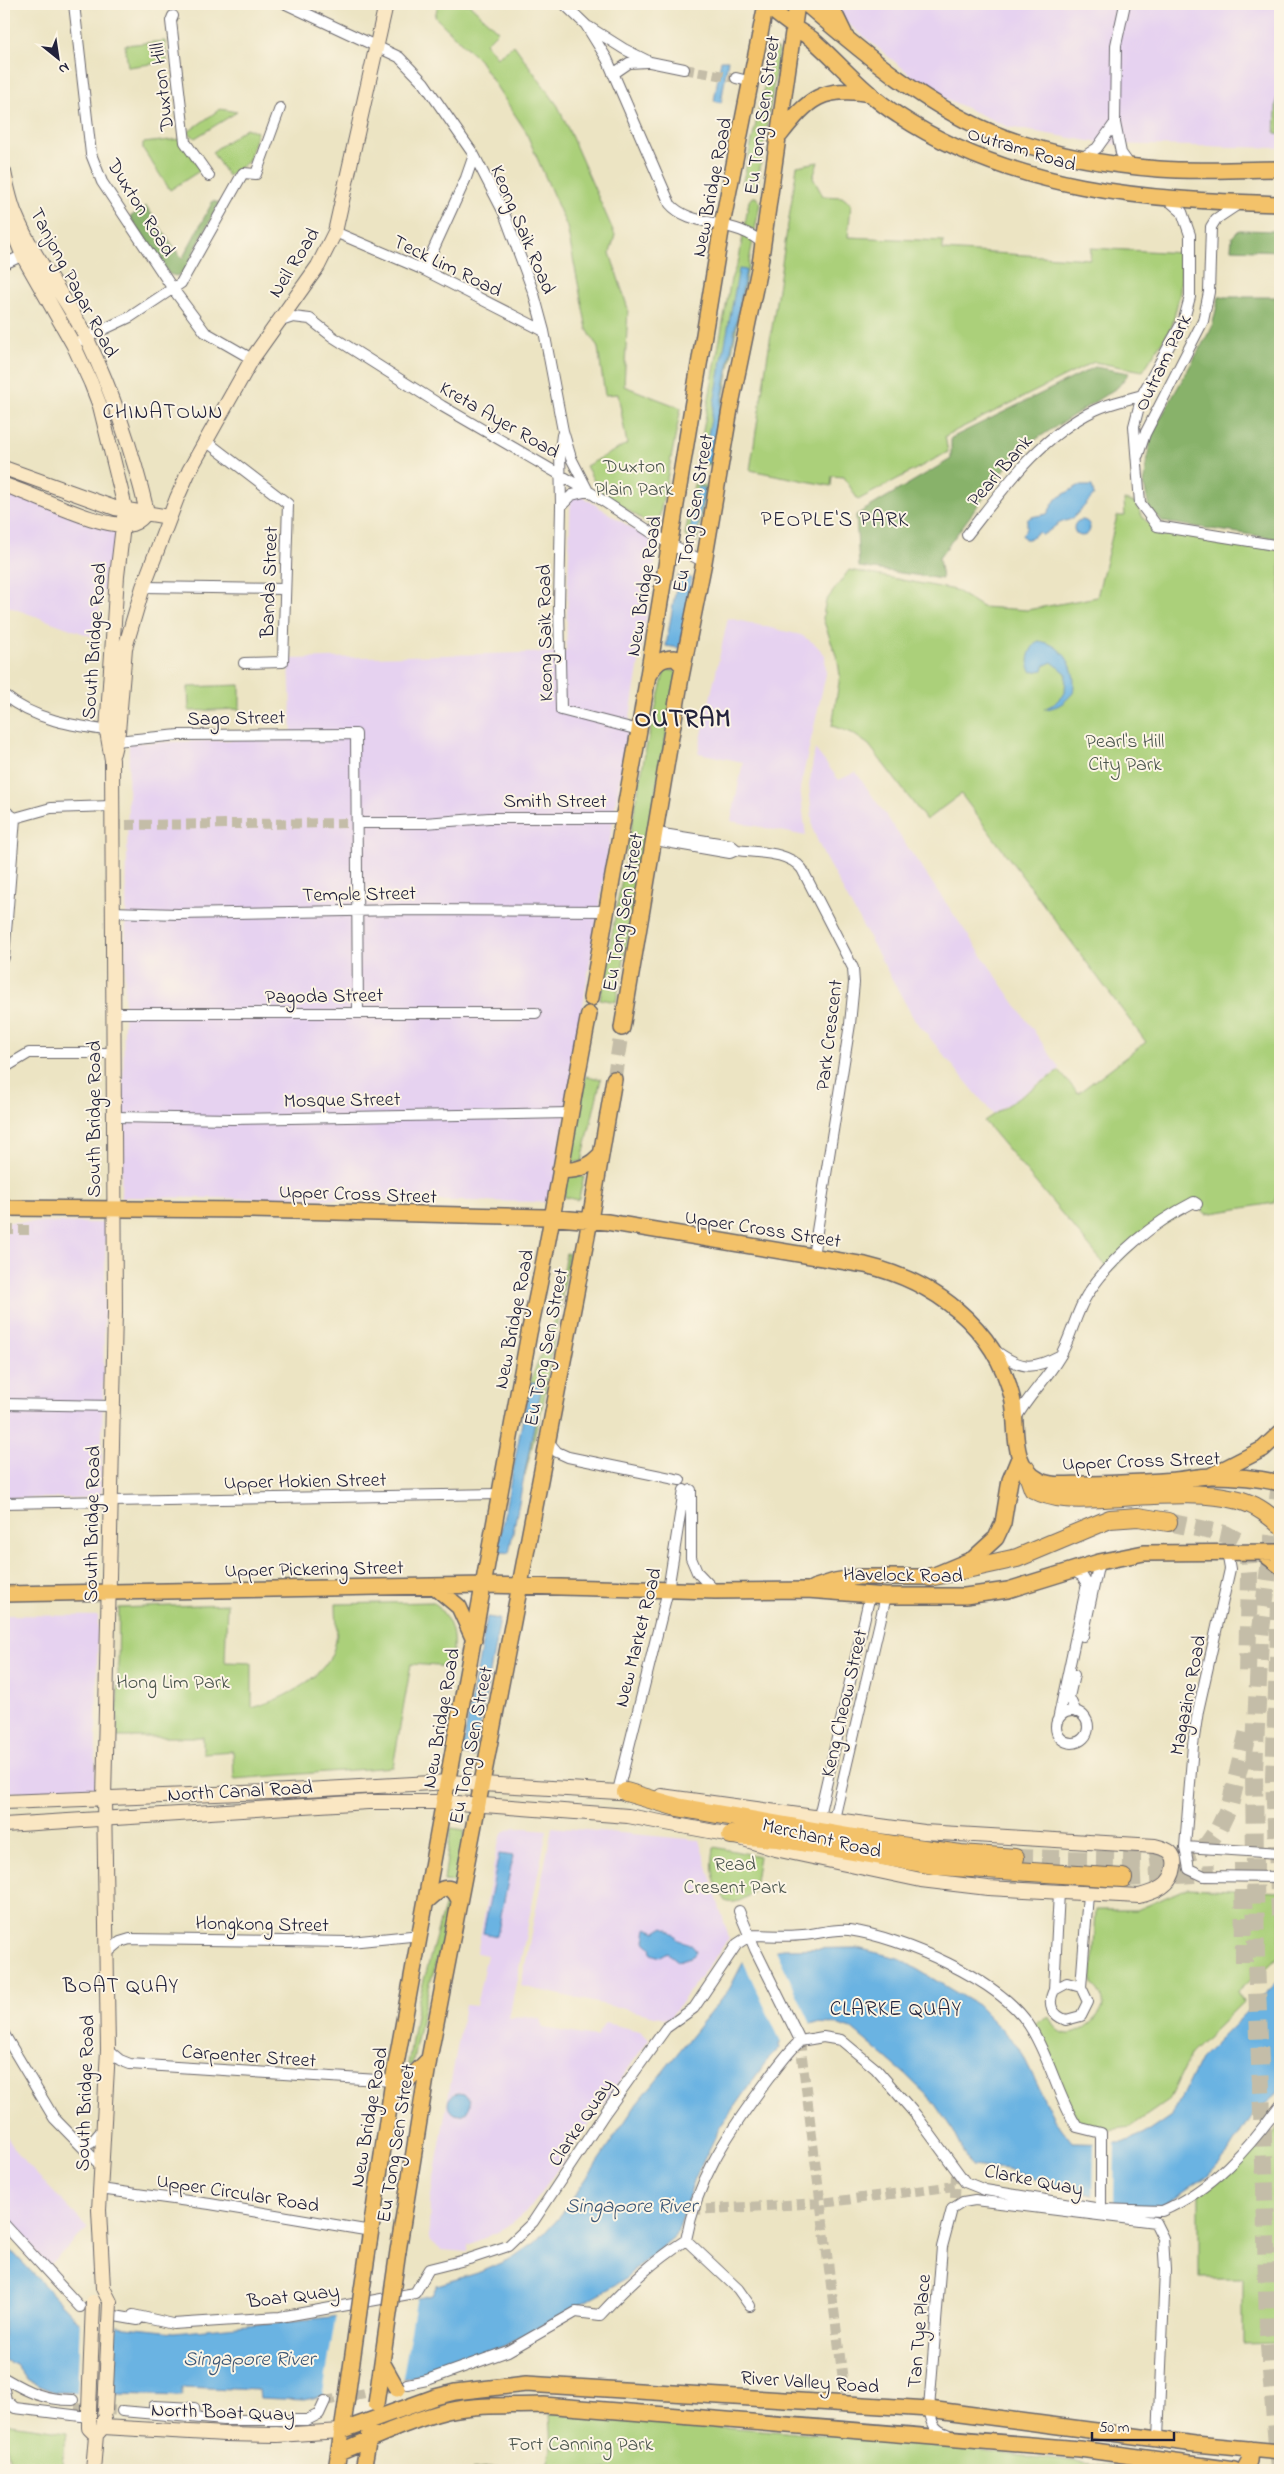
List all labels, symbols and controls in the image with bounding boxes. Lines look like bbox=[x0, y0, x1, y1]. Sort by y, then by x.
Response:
north arrow bbox=[32, 32, 82, 82]
street label: Eu Tong Sen Street bbox=[738, 34, 790, 197]
street label: Duxton Hill bbox=[144, 41, 183, 134]
text: N bbox=[54, 57, 73, 79]
street label: New Bridge Road bbox=[686, 115, 742, 260]
street label: Outram Road bbox=[963, 120, 1079, 181]
street label: Duxton Road bbox=[98, 153, 181, 263]
street label: Keong Saik Road bbox=[481, 161, 562, 299]
street label: Tanjong Pagar Road bbox=[20, 203, 125, 364]
street label: Neil Road bbox=[262, 223, 328, 304]
street label: Teck Lim Road bbox=[387, 228, 506, 306]
street label: Outram Park bbox=[1128, 309, 1200, 417]
street label: Kreta Ayer Road bbox=[433, 375, 564, 467]
district label: CHINATOWN bbox=[102, 398, 224, 428]
street label: Pearl Bank bbox=[961, 429, 1041, 514]
street label: Eu Tong Sen Street bbox=[666, 432, 724, 595]
park label: Duxton Plain Park bbox=[594, 453, 674, 505]
district label: PEOPLE'S PARK bbox=[761, 506, 909, 536]
street label: New Bridge Road bbox=[620, 514, 672, 659]
street label: Banda Street bbox=[254, 526, 287, 639]
street label: South Bridge Road bbox=[76, 562, 116, 720]
street label: Keong Saik Road bbox=[531, 564, 563, 702]
district label: OUTRAM bbox=[635, 702, 731, 738]
street label: Sago Street bbox=[187, 704, 286, 736]
park label: Pearl's Hill City Park bbox=[1086, 728, 1164, 780]
street label: Smith Street bbox=[503, 788, 607, 817]
street label: Eu Tong Sen Street bbox=[596, 831, 654, 994]
street label: Temple Street bbox=[302, 880, 417, 911]
street label: Park Crescent bbox=[809, 978, 852, 1093]
street label: Pagoda Street bbox=[265, 982, 384, 1014]
street label: South Bridge Road bbox=[81, 1041, 111, 1197]
street label: Mosque Street bbox=[283, 1086, 401, 1117]
street label: Upper Cross Street bbox=[279, 1178, 438, 1213]
street label: Upper Cross Street bbox=[682, 1204, 843, 1257]
street label: New Bridge Road bbox=[488, 1247, 544, 1392]
street label: Eu Tong Sen Street bbox=[518, 1266, 578, 1429]
street label: South Bridge Road bbox=[78, 1445, 110, 1603]
street label: Upper Cross Street bbox=[1062, 1445, 1221, 1480]
street label: Upper Hokien Street bbox=[224, 1467, 387, 1498]
street label: Upper Pickering Street bbox=[224, 1554, 404, 1588]
street label: Havelock Road bbox=[843, 1561, 963, 1592]
street label: New Market Road bbox=[608, 1565, 671, 1710]
street label: Keng Cheow Street bbox=[814, 1627, 878, 1781]
street label: Magazine Road bbox=[1164, 1633, 1216, 1758]
street label: New Bridge Road bbox=[416, 1646, 470, 1791]
street label: Eu Tong Sen Street bbox=[443, 1664, 503, 1827]
park label: Hong Lim Park bbox=[116, 1669, 230, 1699]
street label: North Canal Road bbox=[167, 1774, 314, 1811]
street label: Merchant Road bbox=[759, 1812, 884, 1867]
park label: Read Cresent Park bbox=[684, 1851, 787, 1903]
street label: Hongkong Street bbox=[195, 1910, 329, 1942]
district label: BOAT QUAY bbox=[62, 1972, 179, 2002]
district label: CLARKE QUAY bbox=[830, 1995, 962, 2025]
street label: South Bridge Road bbox=[69, 2014, 105, 2172]
street label: Carpenter Street bbox=[180, 2038, 317, 2077]
street label: New Bridge Road bbox=[344, 2045, 398, 2190]
street label: Eu Tong Sen Street bbox=[371, 2062, 425, 2225]
street label: Clarke Quay bbox=[542, 2074, 622, 2173]
street label: Clarke Quay bbox=[982, 2158, 1085, 2205]
street label: Upper Circular Road bbox=[154, 2167, 321, 2222]
water label: Singapore River bbox=[565, 2192, 699, 2223]
street label: Tan Tye Place bbox=[901, 2273, 940, 2389]
street label: Boat Quay bbox=[245, 2277, 341, 2318]
water label: Singapore River bbox=[183, 2345, 317, 2376]
street label: River Valley Road bbox=[740, 2364, 880, 2403]
street label: North Boat Quay bbox=[151, 2396, 295, 2431]
scale bar bbox=[1092, 2409, 1174, 2441]
text: 50 m bbox=[1099, 2417, 1130, 2439]
park label: Fort Canning Park bbox=[508, 2431, 654, 2461]

